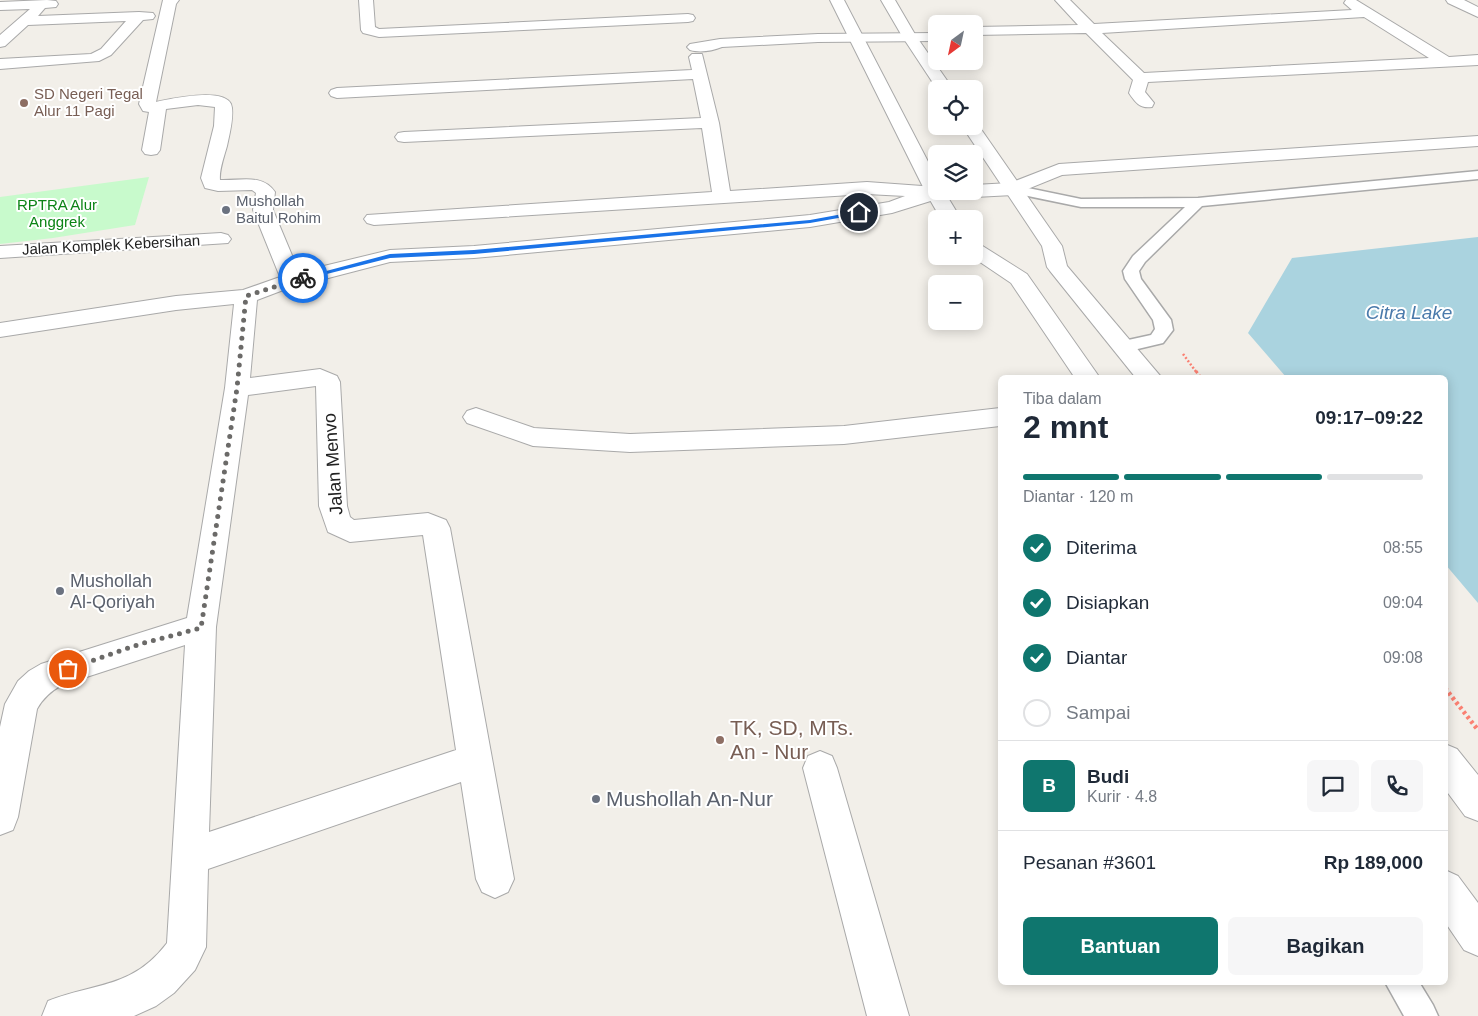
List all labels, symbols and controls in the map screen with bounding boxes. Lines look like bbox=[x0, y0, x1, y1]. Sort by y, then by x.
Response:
north arrow bbox=[928, 15, 982, 70]
map controls bbox=[928, 15, 983, 330]
button: locate bbox=[928, 80, 983, 135]
place label: SD Negeri Tegal Alur 11 Pagi bbox=[34, 85, 143, 119]
marker: SD Negeri Tegal Alur 11 Pagi bbox=[18, 97, 30, 109]
button: layers bbox=[928, 145, 983, 200]
pin bbox=[838, 191, 880, 233]
place label: Mushollah Baitul Rohim bbox=[236, 192, 321, 226]
park label: RPTRA Alur Anggrek bbox=[17, 196, 97, 230]
icon: home bbox=[845, 198, 873, 226]
marker: Mushollah Baitul Rohim bbox=[220, 204, 232, 216]
button: + bbox=[928, 210, 983, 265]
street label: Jalan Komplek Kebersihan bbox=[21, 231, 201, 258]
courier bbox=[278, 253, 328, 303]
icon: bike bbox=[289, 264, 317, 292]
button: − bbox=[928, 275, 983, 330]
water label: Citra Lake bbox=[1366, 302, 1452, 323]
text: Tiba dalam bbox=[1023, 390, 1102, 407]
text: 09:17–09:22 bbox=[1315, 407, 1423, 428]
text: 2 mnt bbox=[1023, 409, 1108, 445]
street label: Jalan Menvo bbox=[319, 412, 347, 516]
text: Diantar · 120 m bbox=[1023, 488, 1133, 505]
icon: check bbox=[1023, 534, 1051, 562]
text: Diterima bbox=[1066, 537, 1137, 558]
text: 08:55 bbox=[1383, 539, 1423, 556]
place label: Mushollah Al-Qoriyah bbox=[70, 571, 155, 612]
marker: Mushollah Al-Qoriyah bbox=[54, 585, 66, 597]
icon: check bbox=[1023, 589, 1051, 617]
text: Disiapkan bbox=[1066, 592, 1149, 613]
text: 09:04 bbox=[1383, 594, 1423, 611]
icon: check bbox=[1023, 644, 1051, 672]
text: Diantar bbox=[1066, 647, 1127, 668]
pin bbox=[47, 648, 89, 690]
text: 09:08 bbox=[1383, 649, 1423, 666]
icon: bag bbox=[54, 655, 82, 683]
text: Sampai bbox=[1066, 702, 1130, 723]
place label: TK, SD, MTs. An - Nur bbox=[730, 716, 854, 763]
marker: TK, SD, MTs. An - Nur bbox=[714, 734, 726, 746]
button: chat bbox=[1307, 760, 1359, 812]
button: phone bbox=[1371, 760, 1423, 812]
text: Budi bbox=[1087, 766, 1129, 787]
text: B bbox=[1042, 775, 1056, 796]
place label: Mushollah An-Nur bbox=[606, 787, 773, 810]
text: Kurir · 4.8 bbox=[1087, 788, 1157, 805]
marker: Mushollah An-Nur bbox=[590, 793, 602, 805]
text: Pesanan #3601 bbox=[1023, 852, 1156, 873]
text: Rp 189,000 bbox=[1324, 852, 1423, 873]
button: Bantuan bbox=[1023, 917, 1218, 975]
button: Bagikan bbox=[1228, 917, 1423, 975]

